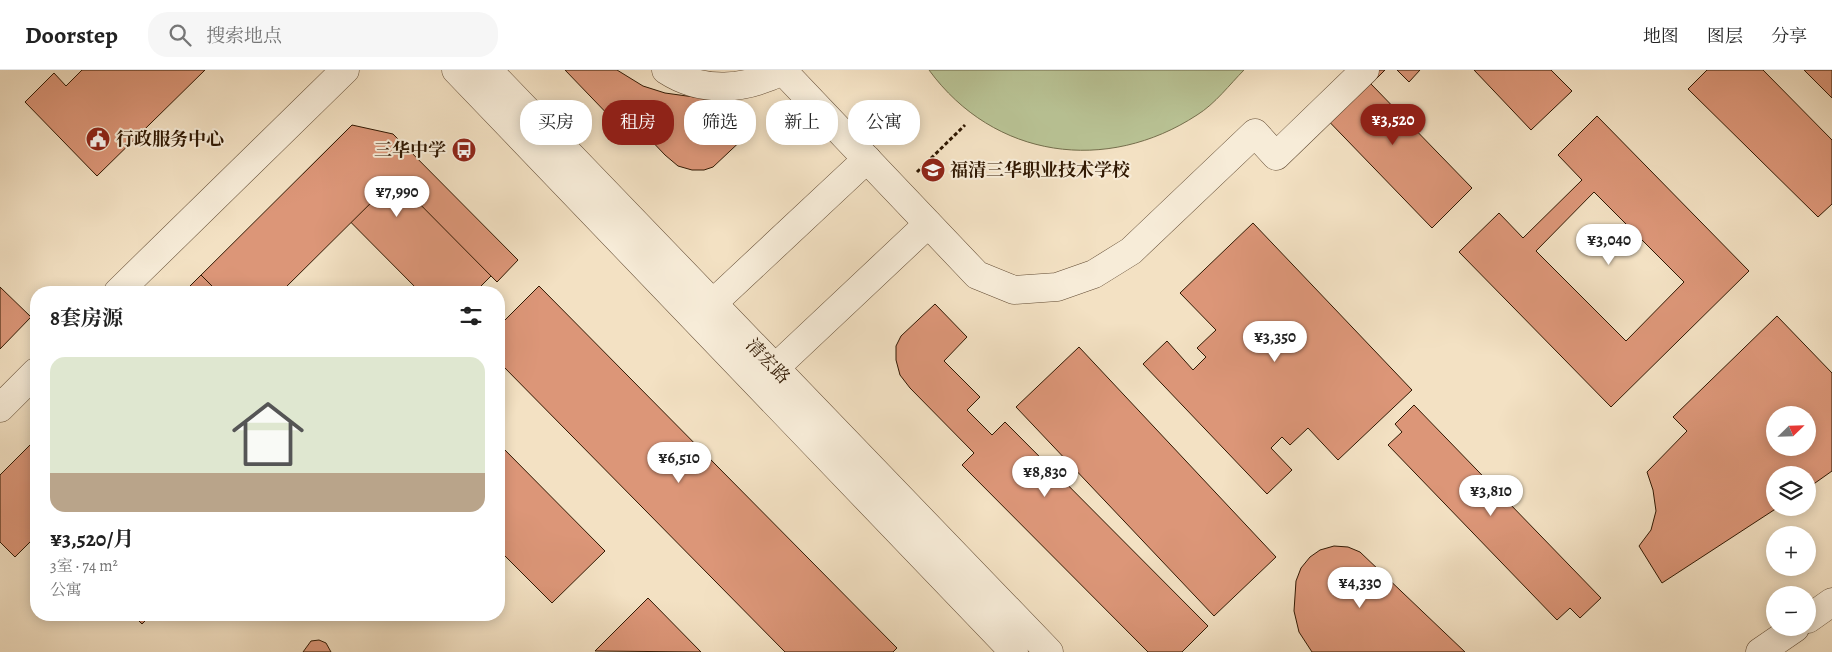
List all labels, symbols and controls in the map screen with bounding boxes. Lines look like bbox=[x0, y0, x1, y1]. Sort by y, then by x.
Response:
search box bbox=[148, 12, 498, 57]
text: Doorstep bbox=[25, 19, 118, 51]
icon: search bbox=[166, 21, 194, 49]
text: 搜索地点 bbox=[206, 23, 282, 49]
text: 地图 bbox=[1643, 24, 1679, 48]
text: 图层 bbox=[1707, 24, 1743, 48]
text: 分享 bbox=[1771, 24, 1807, 48]
chip: 买房 bbox=[520, 100, 592, 145]
chip: 租房 bbox=[602, 100, 674, 145]
chip: 筛选 bbox=[684, 100, 756, 145]
chip: 新上 bbox=[766, 100, 838, 145]
chip: 公寓 bbox=[848, 100, 920, 145]
pin: ¥3,520 bbox=[1352, 104, 1434, 146]
text: ¥3,520 bbox=[1372, 109, 1414, 131]
public building icon: 行政服务中心 bbox=[85, 126, 111, 152]
place label: 行政服务中心 bbox=[116, 127, 224, 151]
bus stop icon: 三华中学 bbox=[451, 137, 477, 163]
place label: 三华中学 bbox=[374, 138, 446, 162]
school or university icon: 福清三华职业技术学校 bbox=[920, 157, 946, 183]
place label: 福清三华职业技术学校 bbox=[950, 158, 1130, 182]
pin: ¥7,990 bbox=[356, 176, 438, 218]
text: ¥7,990 bbox=[375, 181, 419, 203]
pin: ¥3,040 bbox=[1568, 224, 1650, 266]
text: ¥3,040 bbox=[1587, 229, 1631, 251]
icon: filters bbox=[457, 302, 485, 330]
text: 8套房源 bbox=[50, 304, 123, 332]
pin: ¥3,350 bbox=[1234, 320, 1316, 363]
text: ¥3,350 bbox=[1254, 326, 1296, 348]
street label: 清宏路 bbox=[741, 333, 795, 389]
icon: home bbox=[223, 389, 313, 479]
north arrow bbox=[1766, 406, 1816, 456]
map controls bbox=[1766, 406, 1816, 636]
pin: ¥6,510 bbox=[638, 442, 720, 484]
text: ¥6,510 bbox=[658, 447, 700, 469]
pin: ¥8,830 bbox=[1004, 456, 1086, 498]
text: ¥8,830 bbox=[1023, 461, 1067, 483]
button: layers bbox=[1766, 466, 1816, 516]
pin: ¥3,810 bbox=[1450, 474, 1532, 517]
text: ¥3,810 bbox=[1470, 480, 1512, 502]
text: ¥3,520/月 bbox=[50, 525, 134, 553]
button: + bbox=[1766, 526, 1816, 576]
text: 3室 · 74 m² bbox=[50, 555, 118, 577]
pin: ¥4,330 bbox=[1319, 566, 1401, 609]
text: ¥4,330 bbox=[1339, 572, 1381, 594]
text: 公寓 bbox=[50, 579, 82, 601]
button: − bbox=[1766, 586, 1816, 636]

